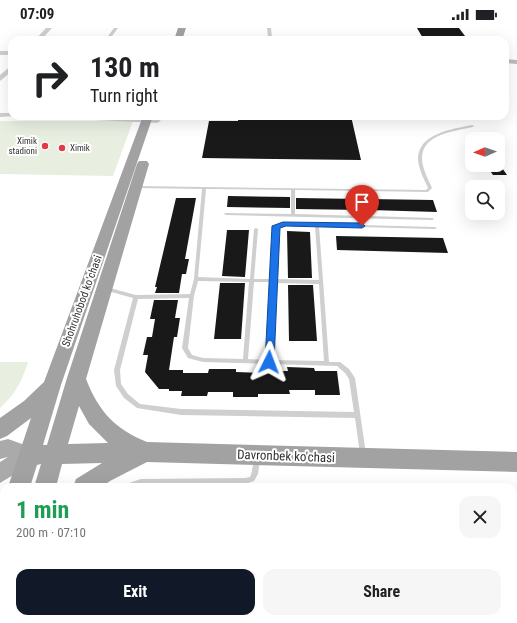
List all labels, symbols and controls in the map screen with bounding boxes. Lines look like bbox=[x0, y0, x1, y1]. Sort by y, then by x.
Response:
text: 07:09 bbox=[20, 5, 54, 23]
text: 130 m bbox=[90, 51, 160, 84]
icon: right bbox=[24, 52, 76, 104]
text: Turn right bbox=[90, 85, 158, 106]
north arrow bbox=[465, 132, 505, 172]
map controls bbox=[465, 132, 505, 220]
place label: Ximik stadioni bbox=[8, 136, 37, 156]
marker: Ximik stadioni bbox=[40, 141, 50, 151]
marker: Ximik bbox=[57, 143, 67, 153]
place label: Ximik bbox=[70, 143, 90, 153]
button: search bbox=[465, 180, 505, 220]
pin bbox=[345, 185, 379, 226]
icon: arrive bbox=[351, 191, 373, 213]
street label: Shohruhobod koʻchasi bbox=[59, 253, 105, 349]
position arrow bbox=[248, 341, 290, 383]
street label: Davronbek ko'chasi bbox=[237, 447, 335, 465]
text: 1 min bbox=[16, 496, 69, 524]
button: close bbox=[459, 496, 501, 538]
text: 200 m · 07:10 bbox=[16, 525, 86, 540]
button: Exit bbox=[16, 569, 255, 615]
button: Share bbox=[263, 569, 501, 615]

